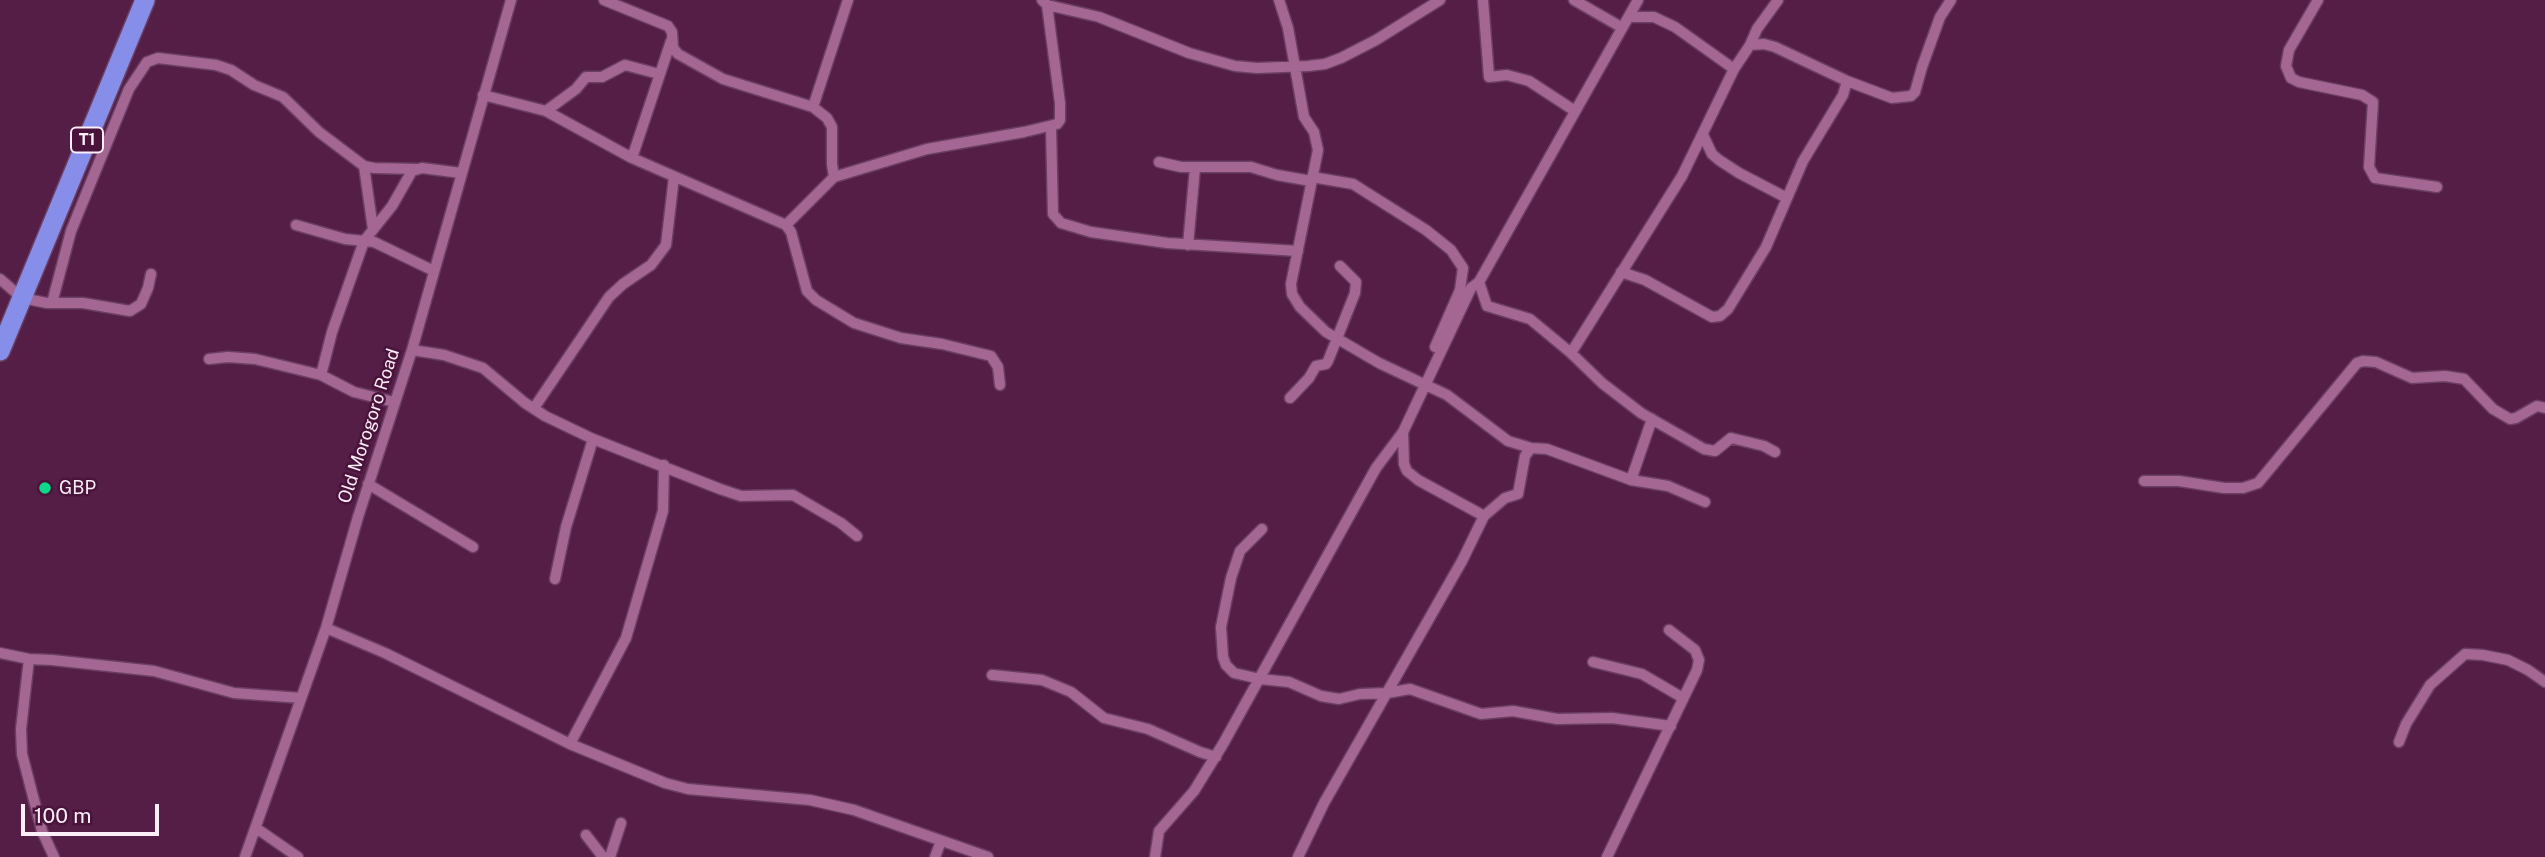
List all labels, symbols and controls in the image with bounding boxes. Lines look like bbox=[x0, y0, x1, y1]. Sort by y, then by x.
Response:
road number: T1 bbox=[71, 128, 103, 152]
street label: Old Morogoro Road bbox=[334, 346, 404, 506]
place label: GBP bbox=[59, 477, 96, 499]
marker: GBP bbox=[37, 480, 53, 496]
scale bar bbox=[24, 790, 163, 834]
text: 100 m bbox=[34, 803, 91, 828]

